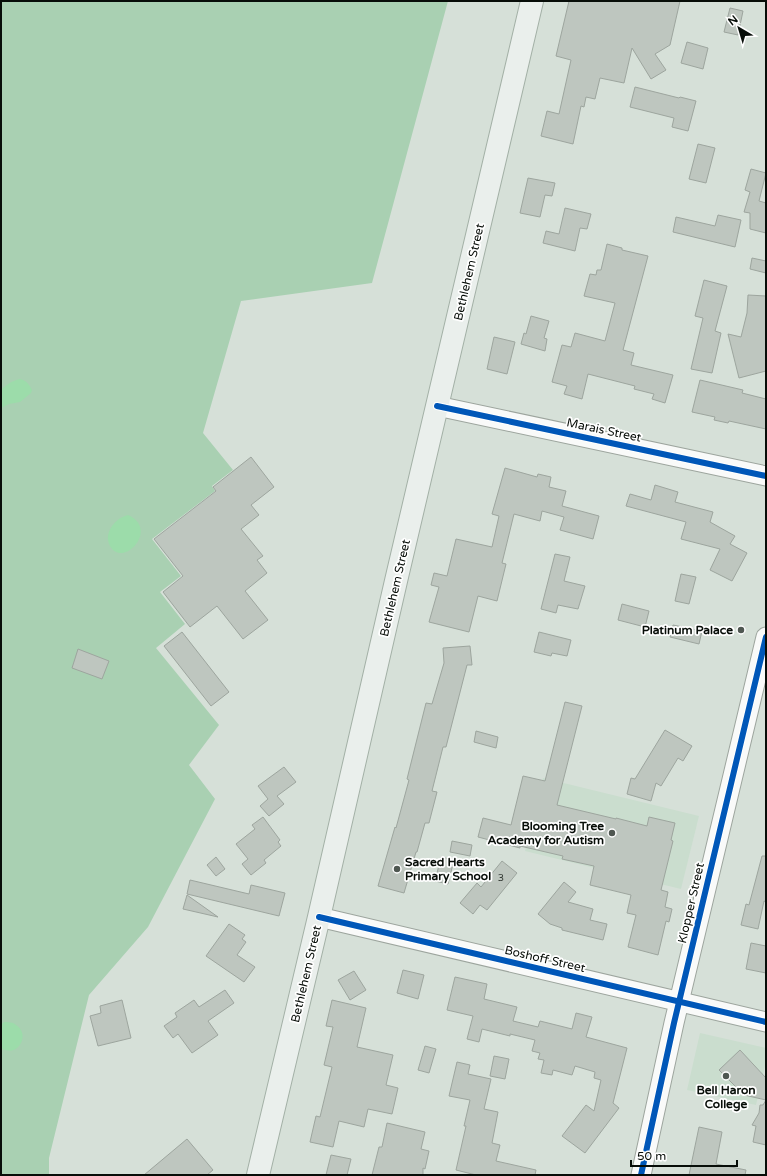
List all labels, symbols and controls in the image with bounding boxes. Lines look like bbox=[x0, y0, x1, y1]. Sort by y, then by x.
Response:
north arrow bbox=[719, 8, 759, 48]
text: N bbox=[726, 13, 741, 28]
street label: Bethlehem Street bbox=[451, 222, 487, 322]
street label: Marais Street bbox=[565, 415, 643, 445]
street label: Bethlehem Street bbox=[377, 538, 413, 638]
place label: Platinum Palace bbox=[642, 623, 733, 637]
marker: Platinum Palace bbox=[736, 625, 746, 635]
place label: Blooming Tree Academy for Autism bbox=[488, 819, 604, 848]
marker: Blooming Tree Academy for Autism bbox=[607, 828, 617, 838]
place label: Sacred Hearts Primary School bbox=[405, 855, 491, 884]
street label: Klopper Street bbox=[675, 861, 707, 945]
marker: Sacred Hearts Primary School bbox=[392, 864, 402, 874]
house number: 3 bbox=[498, 872, 504, 884]
street label: Bethlehem Street bbox=[288, 924, 324, 1024]
street label: Boshoff Street bbox=[503, 943, 587, 975]
marker: Bell Haron College bbox=[721, 1071, 731, 1081]
place label: Bell Haron College bbox=[697, 1083, 755, 1112]
scale bar bbox=[631, 1142, 737, 1168]
text: 50 m bbox=[637, 1149, 666, 1163]

